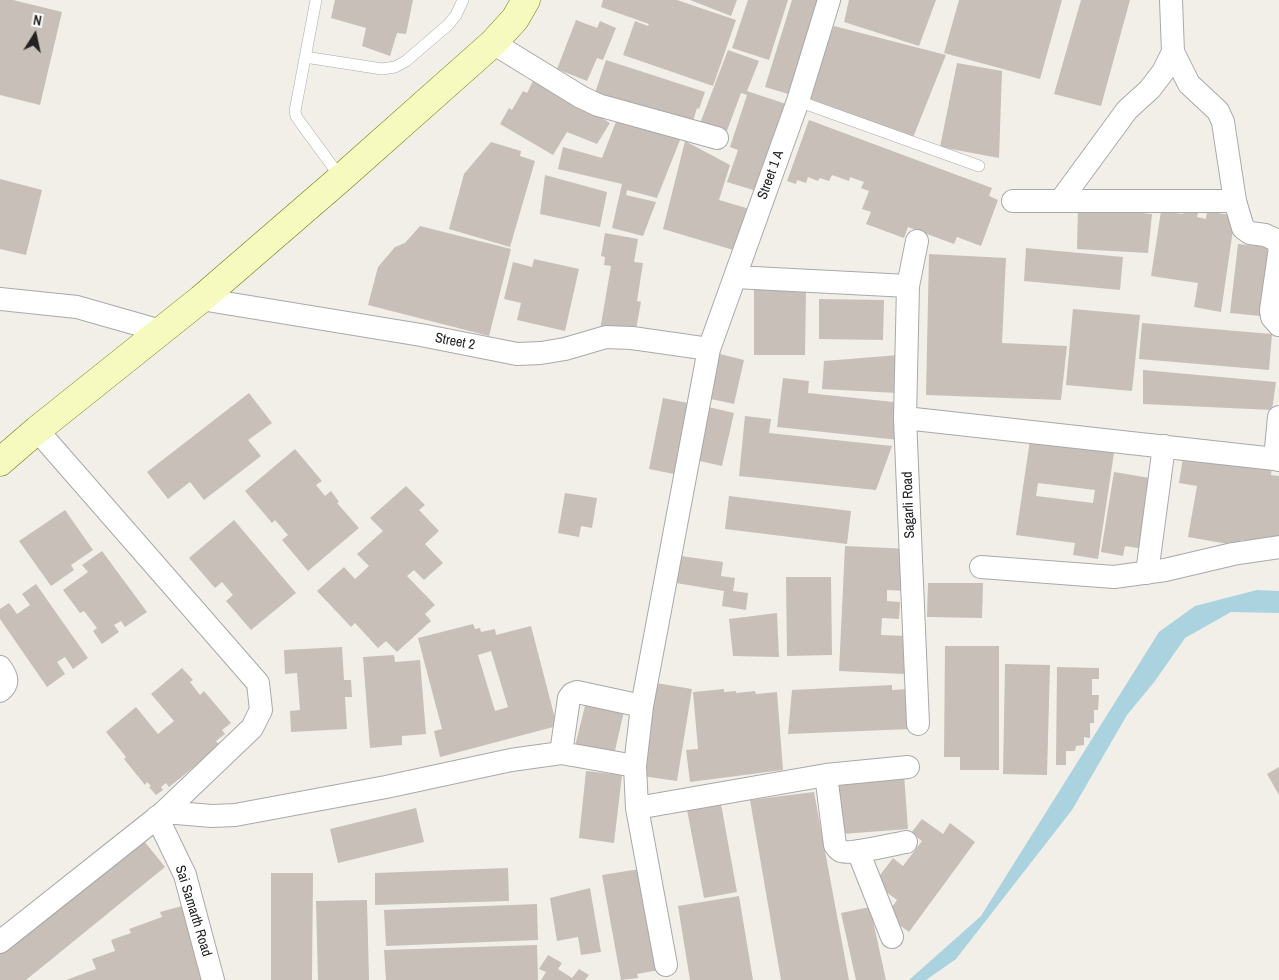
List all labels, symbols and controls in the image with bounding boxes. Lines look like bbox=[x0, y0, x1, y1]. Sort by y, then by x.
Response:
north arrow bbox=[10, 10, 60, 60]
text: N bbox=[32, 11, 43, 30]
street label: Street 1 A bbox=[754, 148, 788, 202]
street label: Street 2 bbox=[434, 330, 476, 354]
street label: Sagarli Road bbox=[899, 471, 919, 539]
street label: Sai Samarth Road bbox=[171, 863, 215, 959]

